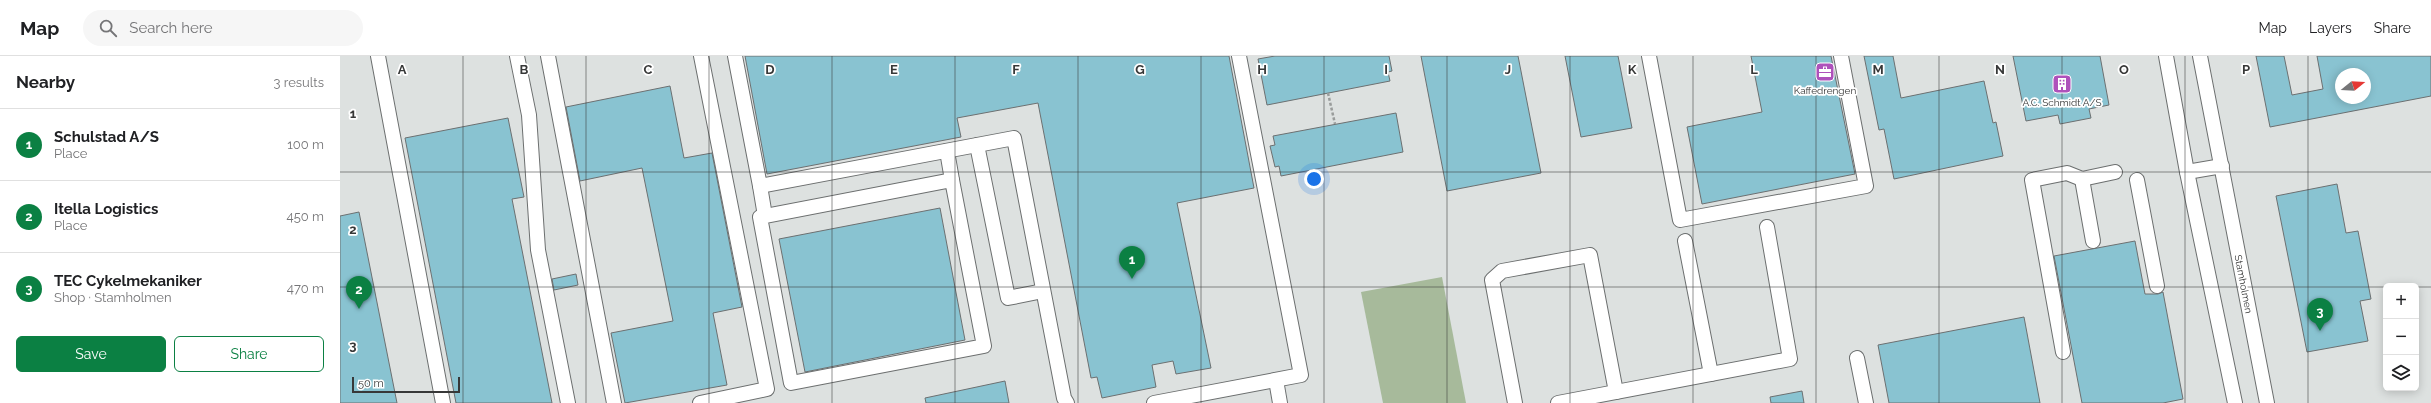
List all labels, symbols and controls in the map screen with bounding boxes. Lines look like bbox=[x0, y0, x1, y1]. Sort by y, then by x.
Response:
search box bbox=[83, 10, 363, 46]
text: Map bbox=[20, 17, 59, 39]
icon: search bbox=[97, 17, 119, 39]
text: Search here bbox=[129, 19, 213, 37]
text: Map bbox=[2259, 20, 2287, 36]
text: Layers bbox=[2309, 20, 2352, 36]
text: Share bbox=[2374, 20, 2411, 36]
office icon: Kaffedrengen bbox=[1814, 61, 1836, 83]
text: A bbox=[398, 62, 407, 77]
text: B bbox=[520, 62, 529, 77]
text: C bbox=[644, 62, 653, 77]
text: D bbox=[765, 62, 775, 77]
text: E bbox=[890, 62, 898, 77]
text: F bbox=[1012, 62, 1020, 77]
text: G bbox=[1135, 62, 1145, 77]
text: H bbox=[1257, 62, 1267, 77]
text: I bbox=[1384, 62, 1388, 77]
text: J bbox=[1505, 62, 1511, 77]
text: K bbox=[1628, 62, 1637, 77]
text: L bbox=[1750, 62, 1758, 77]
text: M bbox=[1872, 62, 1884, 77]
text: N bbox=[1995, 62, 2005, 77]
text: O bbox=[2119, 62, 2129, 77]
text: P bbox=[2242, 62, 2250, 77]
north arrow bbox=[2335, 68, 2371, 104]
text: Nearby bbox=[16, 72, 75, 92]
building icon: A.C. Schmidt A/S bbox=[2051, 73, 2073, 95]
text: 3 results bbox=[274, 75, 324, 90]
place label: Kaffedrengen bbox=[1794, 85, 1856, 96]
place label: A.C. Schmidt A/S bbox=[2022, 97, 2102, 108]
text: 1 bbox=[350, 106, 357, 121]
text: Schulstad A/S bbox=[54, 128, 159, 146]
text: 1 bbox=[26, 137, 32, 152]
text: 100 m bbox=[287, 137, 324, 152]
text: Place bbox=[54, 146, 87, 161]
your location bbox=[1304, 169, 1324, 189]
text: Itella Logistics bbox=[54, 200, 159, 218]
text: 2 bbox=[25, 209, 33, 224]
text: 450 m bbox=[287, 209, 324, 224]
text: Place bbox=[54, 218, 87, 233]
text: 2 bbox=[349, 222, 357, 237]
pin: 1 bbox=[1119, 246, 1145, 279]
street label: Stamholmen bbox=[2232, 254, 2255, 314]
text: TEC Cykelmekaniker bbox=[54, 272, 202, 290]
pin: 2 bbox=[346, 276, 372, 309]
text: 3 bbox=[25, 281, 33, 296]
text: 470 m bbox=[287, 281, 324, 296]
map controls bbox=[2383, 283, 2419, 391]
button: + bbox=[2383, 283, 2419, 319]
text: Shop · Stamholmen bbox=[54, 290, 171, 305]
pin: 3 bbox=[2307, 298, 2333, 331]
button: − bbox=[2383, 319, 2419, 355]
button: Save bbox=[16, 336, 166, 372]
button: Share bbox=[174, 336, 324, 372]
text: 3 bbox=[349, 338, 357, 353]
button: layers bbox=[2383, 355, 2419, 391]
scale bar bbox=[352, 375, 460, 394]
text: 50 m bbox=[358, 377, 384, 390]

